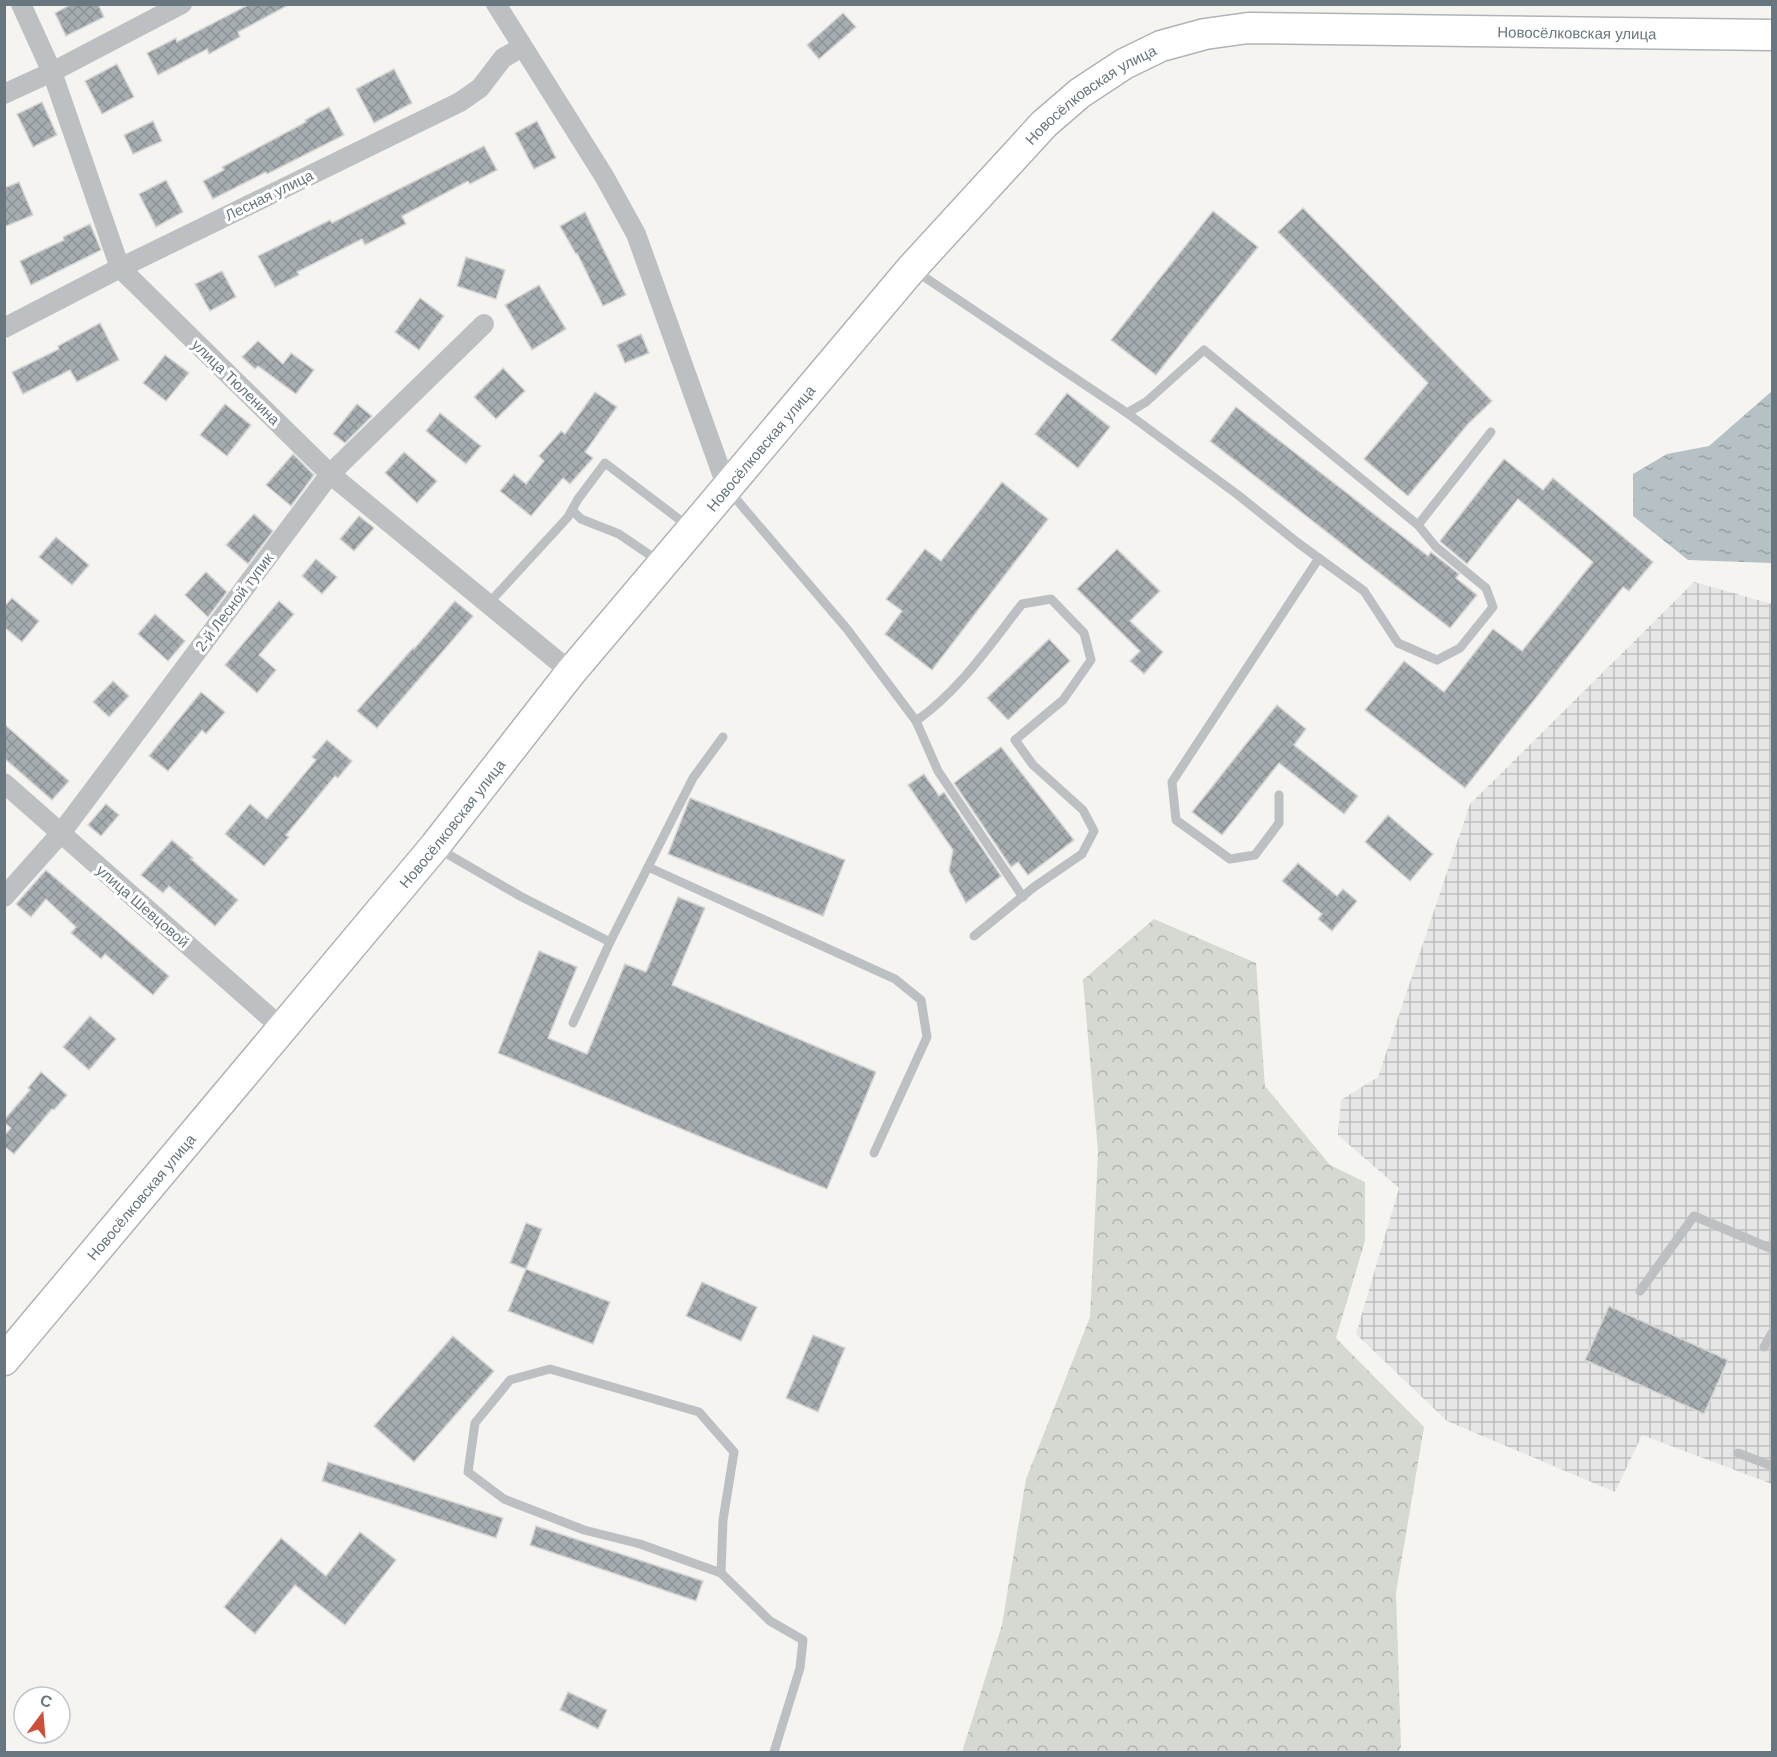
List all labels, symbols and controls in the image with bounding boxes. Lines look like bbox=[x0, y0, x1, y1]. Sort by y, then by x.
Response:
street label: Новосёлковская улица bbox=[1497, 23, 1657, 42]
street label: Новосёлковская улица bbox=[1021, 41, 1160, 148]
street label: Лесная улица bbox=[222, 166, 316, 224]
street label: улица Тюленина bbox=[189, 336, 284, 429]
street label: Новосёлковская улица bbox=[703, 381, 819, 514]
street label: 2-й Лесной тупик bbox=[192, 549, 277, 654]
street label: Новосёлковская улица bbox=[395, 755, 508, 891]
street label: улица Шевцовой bbox=[93, 861, 193, 951]
street label: Новосёлковская улица bbox=[83, 1130, 199, 1263]
north arrow bbox=[12, 1685, 72, 1745]
text: С bbox=[38, 1691, 54, 1711]

